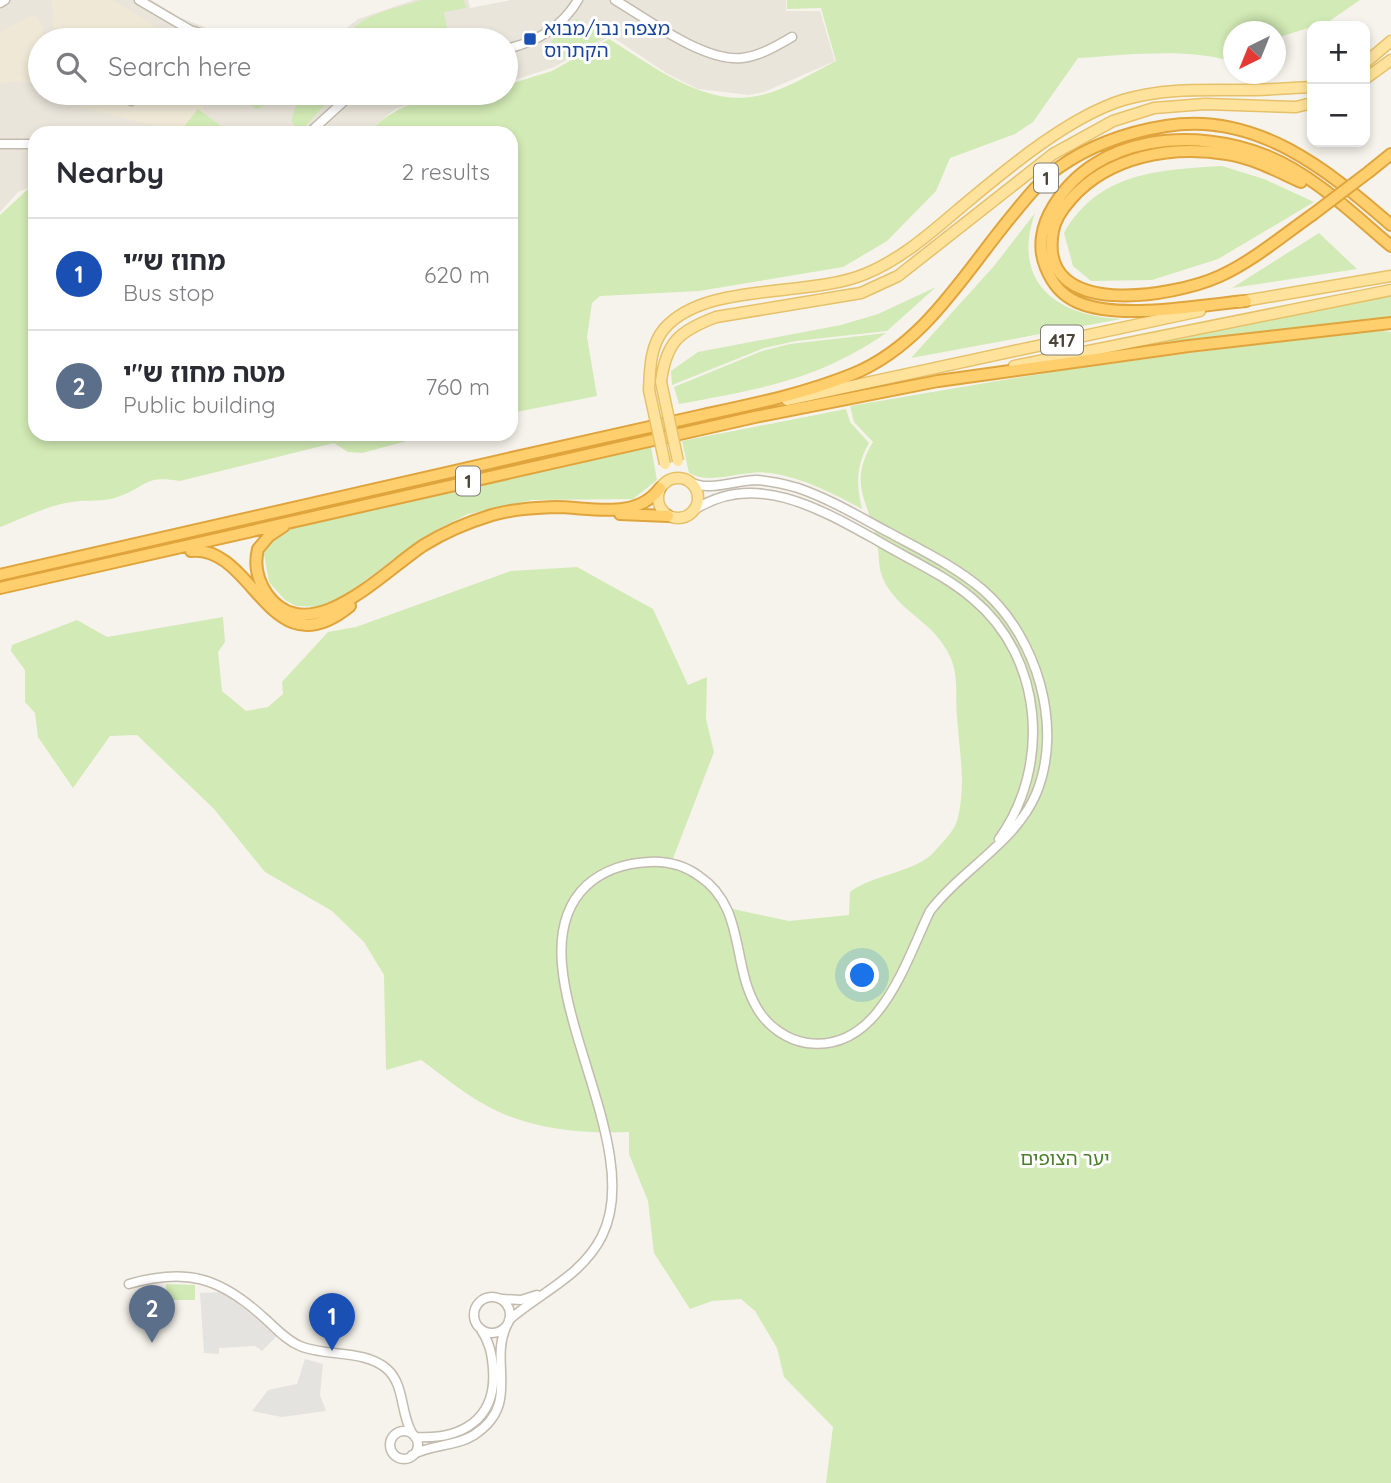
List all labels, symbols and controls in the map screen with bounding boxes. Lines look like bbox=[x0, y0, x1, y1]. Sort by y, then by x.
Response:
place label: מצפה נבו/מבוא הקתרוס bbox=[544, 16, 670, 62]
north arrow bbox=[1223, 21, 1286, 84]
map controls bbox=[1307, 21, 1370, 147]
button: + bbox=[1307, 21, 1370, 84]
search box bbox=[28, 28, 518, 105]
marker: מצפה נבו/מבוא הקתרוס bbox=[522, 31, 538, 47]
icon: search bbox=[52, 48, 90, 86]
text: Search here bbox=[108, 50, 252, 83]
button: − bbox=[1307, 84, 1370, 147]
text: Nearby bbox=[56, 153, 164, 191]
text: 2 results bbox=[401, 157, 490, 186]
road number: 1 bbox=[1034, 163, 1058, 192]
text: מחוז ש״י bbox=[123, 244, 225, 277]
text: 1 bbox=[75, 260, 83, 289]
text: 620 m bbox=[424, 260, 490, 289]
text: Bus stop bbox=[123, 278, 214, 307]
road number: 417 bbox=[1041, 326, 1083, 354]
text: מטה מחוז ש"י bbox=[123, 356, 285, 389]
text: 2 bbox=[72, 372, 86, 401]
text: 760 m bbox=[426, 372, 490, 401]
text: Public building bbox=[123, 390, 276, 419]
road number: 1 bbox=[456, 466, 480, 495]
your location bbox=[845, 958, 879, 992]
park label: יער הצופים bbox=[1020, 1146, 1110, 1170]
pin: 2 bbox=[129, 1285, 175, 1343]
pin: 1 bbox=[309, 1293, 355, 1351]

